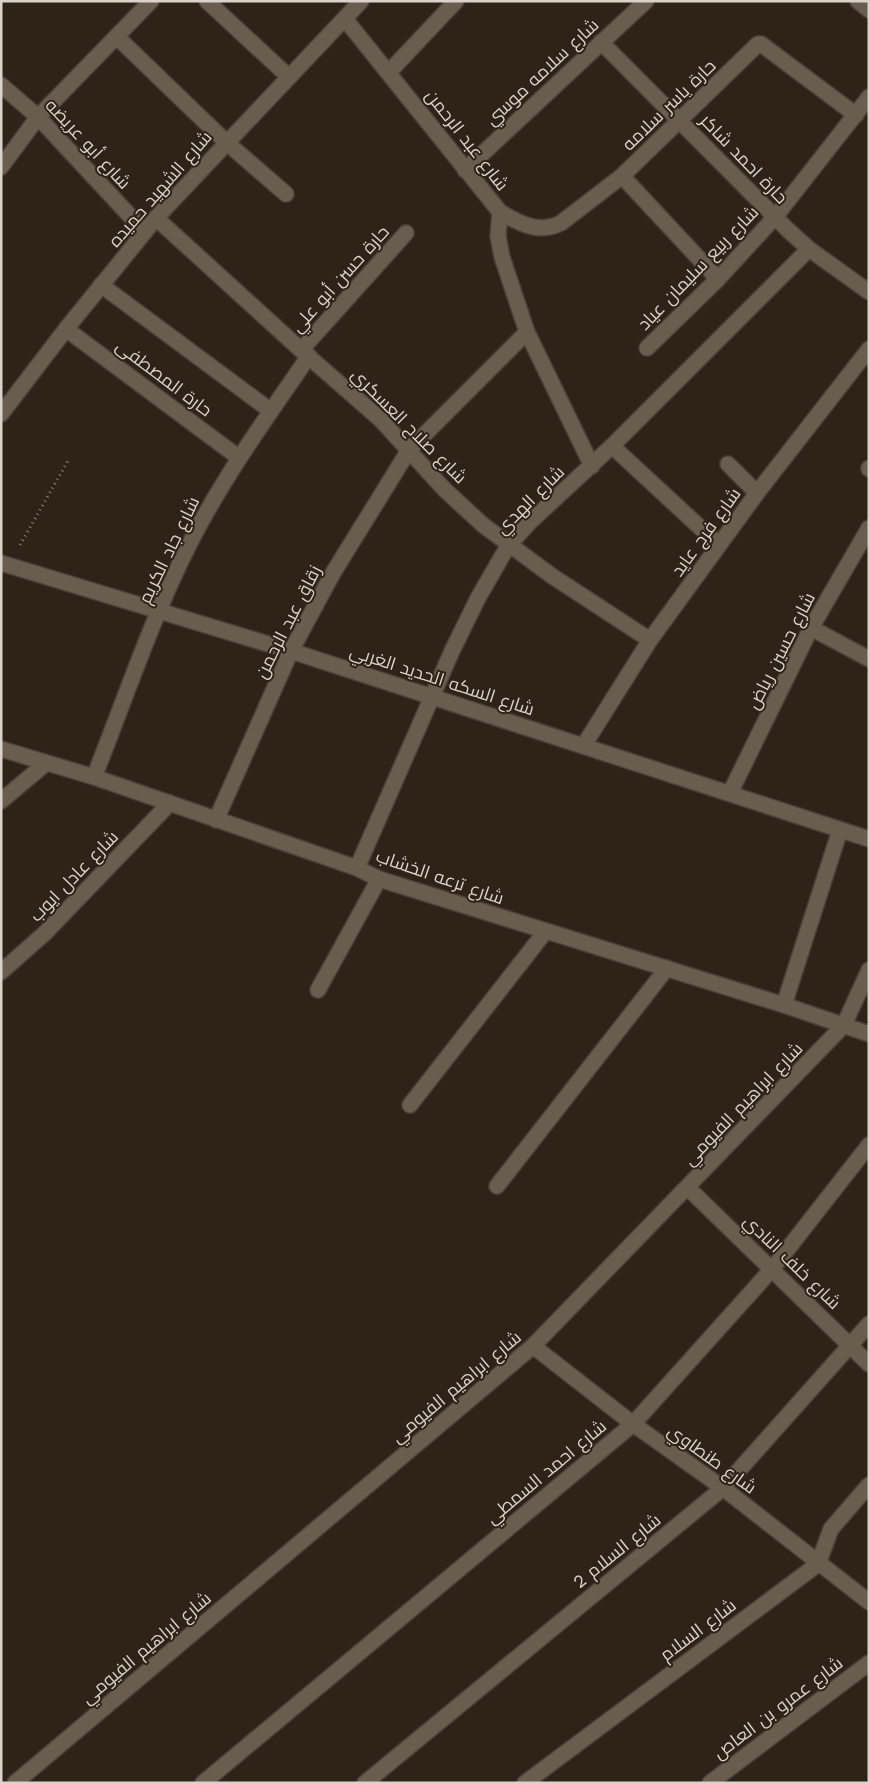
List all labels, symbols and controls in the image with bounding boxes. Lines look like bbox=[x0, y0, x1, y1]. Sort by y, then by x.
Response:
street label: شارع سلامه موسي bbox=[481, 14, 605, 132]
street label: حارة ياسر سلامه bbox=[618, 55, 720, 155]
street label: شارع عبد الرحمن bbox=[420, 85, 513, 196]
street label: شارع أبو عريضه bbox=[40, 94, 135, 194]
street label: حارة احمد شاكر bbox=[695, 109, 792, 208]
street label: شارع الشهيد حميده bbox=[104, 126, 217, 252]
street label: شارع ربيع سليمان عياد bbox=[633, 201, 764, 336]
street label: حارة حسن أبو علي bbox=[286, 221, 396, 339]
street label: حارة المصطفى bbox=[112, 335, 216, 421]
street label: شارع صلاح العسكري bbox=[344, 364, 471, 491]
street label: شارع الهدي bbox=[491, 461, 571, 541]
street label: شارع فرج عايد bbox=[666, 483, 746, 581]
street label: شارع جاد الكريم bbox=[134, 493, 205, 608]
street label: زقاق عبد الرحمن bbox=[250, 562, 327, 683]
street label: شارع حسين رياض bbox=[742, 589, 821, 714]
street label: شارع السكه الحديد الغربي bbox=[346, 640, 537, 723]
street label: شارع عادل ايوب bbox=[25, 826, 124, 927]
street label: شارع ترعه الخشاب bbox=[373, 845, 507, 910]
street label: شارع ابراهيم الفيومي bbox=[678, 1038, 810, 1172]
street label: شارع خلف النادي bbox=[737, 1210, 845, 1316]
street label: شارع ابراهيم الفيومي bbox=[387, 1326, 527, 1450]
street label: شارع احمد السمطي bbox=[481, 1415, 613, 1531]
street label: شارع طنطاوي bbox=[662, 1419, 761, 1501]
street label: شارع السلام 2 bbox=[569, 1509, 666, 1594]
street label: شارع ابراهيم الفيومي bbox=[77, 1587, 217, 1711]
street label: شارع السلام bbox=[656, 1594, 741, 1667]
street label: شارع عمرو بن العاص bbox=[709, 1652, 848, 1765]

